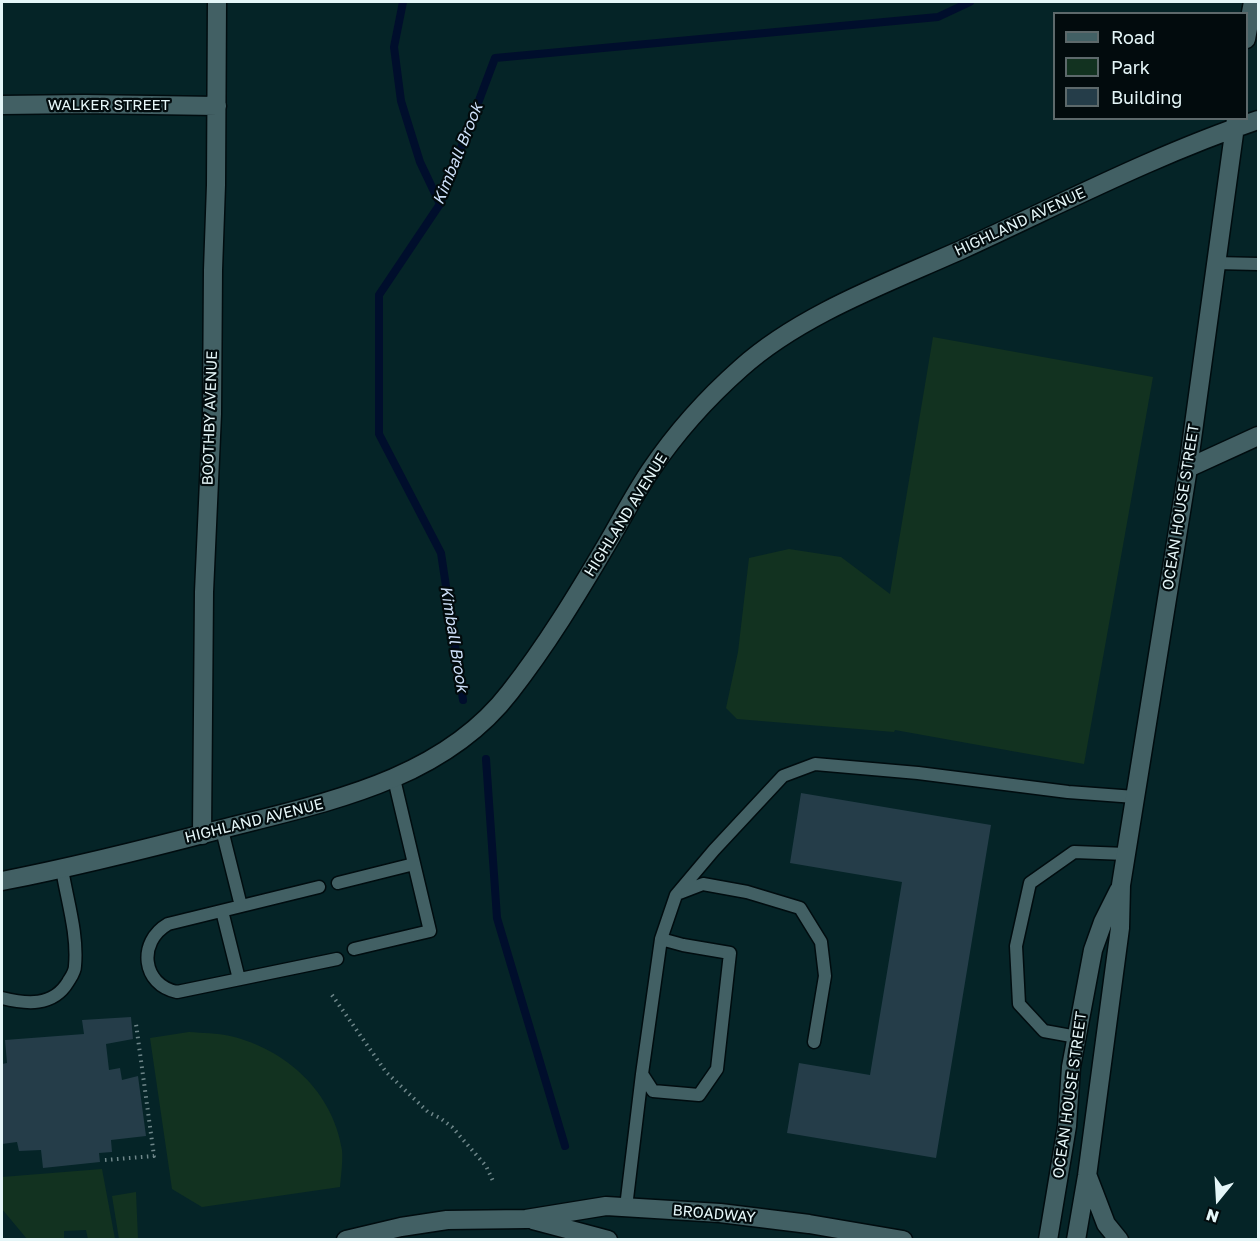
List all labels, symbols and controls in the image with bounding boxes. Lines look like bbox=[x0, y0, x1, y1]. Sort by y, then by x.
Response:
legend bbox=[1053, 12, 1248, 120]
text: Road bbox=[1111, 26, 1155, 48]
text: Park bbox=[1111, 56, 1150, 78]
text: Building bbox=[1111, 86, 1182, 108]
street label: WALKER STREET bbox=[48, 96, 170, 114]
water label: Kimball Brook bbox=[429, 100, 487, 208]
street label: HIGHLAND AVENUE bbox=[952, 184, 1088, 260]
street label: BOOTHBY AVENUE bbox=[199, 350, 221, 486]
street label: OCEAN HOUSE STREET bbox=[1159, 422, 1203, 592]
street label: HIGHLAND AVENUE bbox=[581, 450, 671, 580]
water label: Kimball Brook bbox=[436, 584, 472, 694]
street label: HIGHLAND AVENUE bbox=[183, 795, 325, 847]
street label: OCEAN HOUSE STREET bbox=[1049, 1010, 1091, 1180]
north arrow bbox=[1188, 1169, 1248, 1229]
street label: BROADWAY bbox=[672, 1201, 756, 1227]
text: N bbox=[1204, 1205, 1221, 1228]

